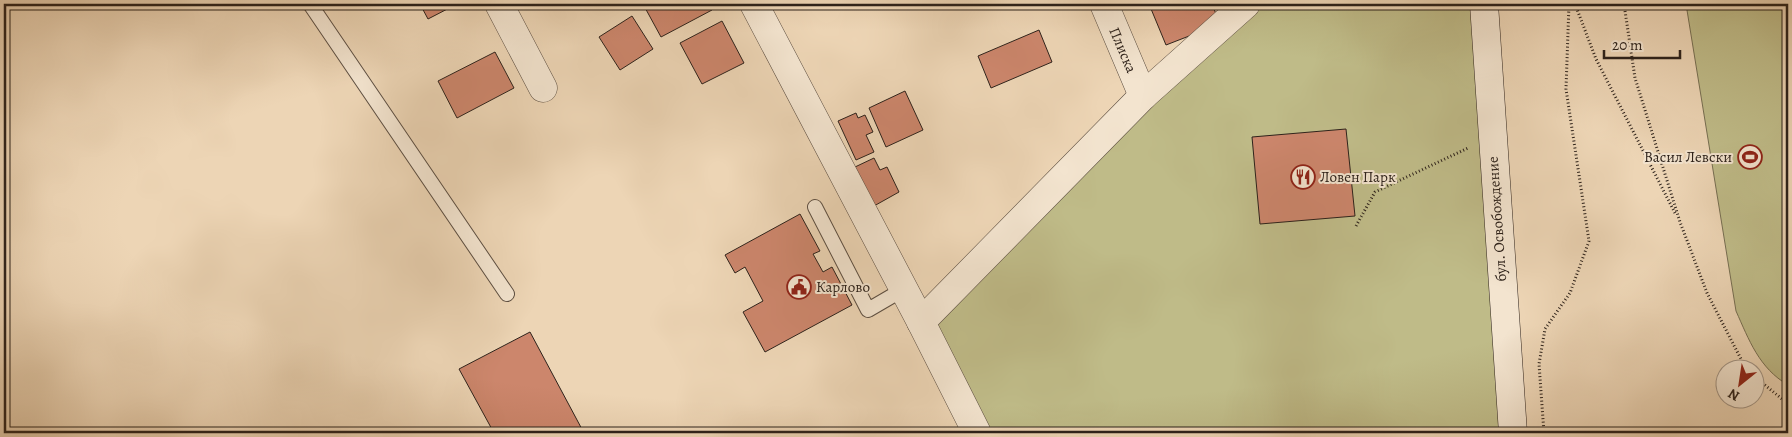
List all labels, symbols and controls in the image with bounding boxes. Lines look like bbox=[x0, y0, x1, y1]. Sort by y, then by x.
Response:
street label: Плиска bbox=[1104, 24, 1142, 76]
scale bar bbox=[1604, 28, 1681, 60]
text: 20 m bbox=[1612, 35, 1643, 55]
sports icon: Васил Левски bbox=[1737, 144, 1763, 170]
place label: Васил Левски bbox=[1644, 147, 1732, 167]
street label: бул. Освобождение bbox=[1483, 155, 1511, 282]
restaurant icon: Ловен Парк bbox=[1290, 164, 1316, 190]
place label: Ловен Парк bbox=[1320, 167, 1396, 187]
public building icon: Карлово bbox=[786, 274, 812, 300]
place label: Карлово bbox=[816, 277, 870, 297]
north arrow bbox=[1714, 360, 1764, 410]
text: N bbox=[1725, 384, 1743, 406]

